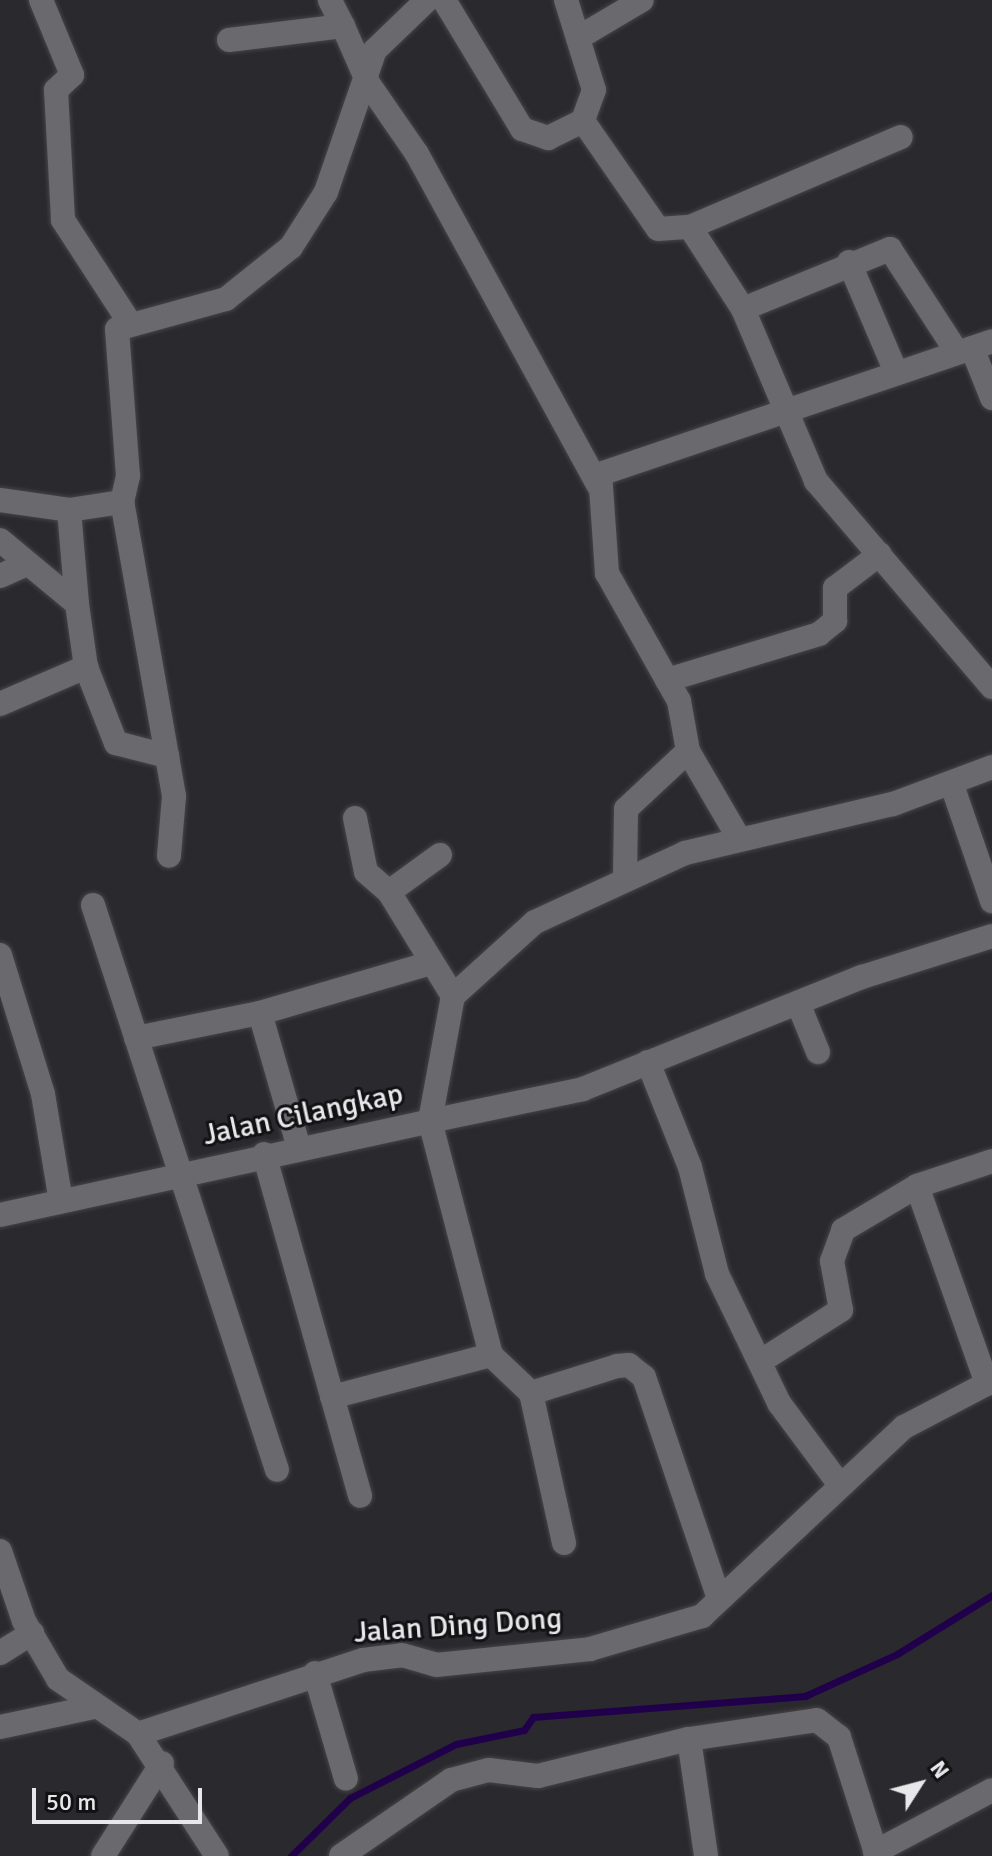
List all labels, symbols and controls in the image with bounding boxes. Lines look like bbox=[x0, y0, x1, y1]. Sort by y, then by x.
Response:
street label: Jalan Cilangkap bbox=[200, 1076, 406, 1154]
street label: Jalan Ding Dong bbox=[353, 1601, 563, 1651]
north arrow bbox=[880, 1744, 960, 1824]
text: N bbox=[924, 1755, 955, 1784]
scale bar bbox=[36, 1772, 206, 1822]
text: 50 m bbox=[46, 1787, 96, 1817]

